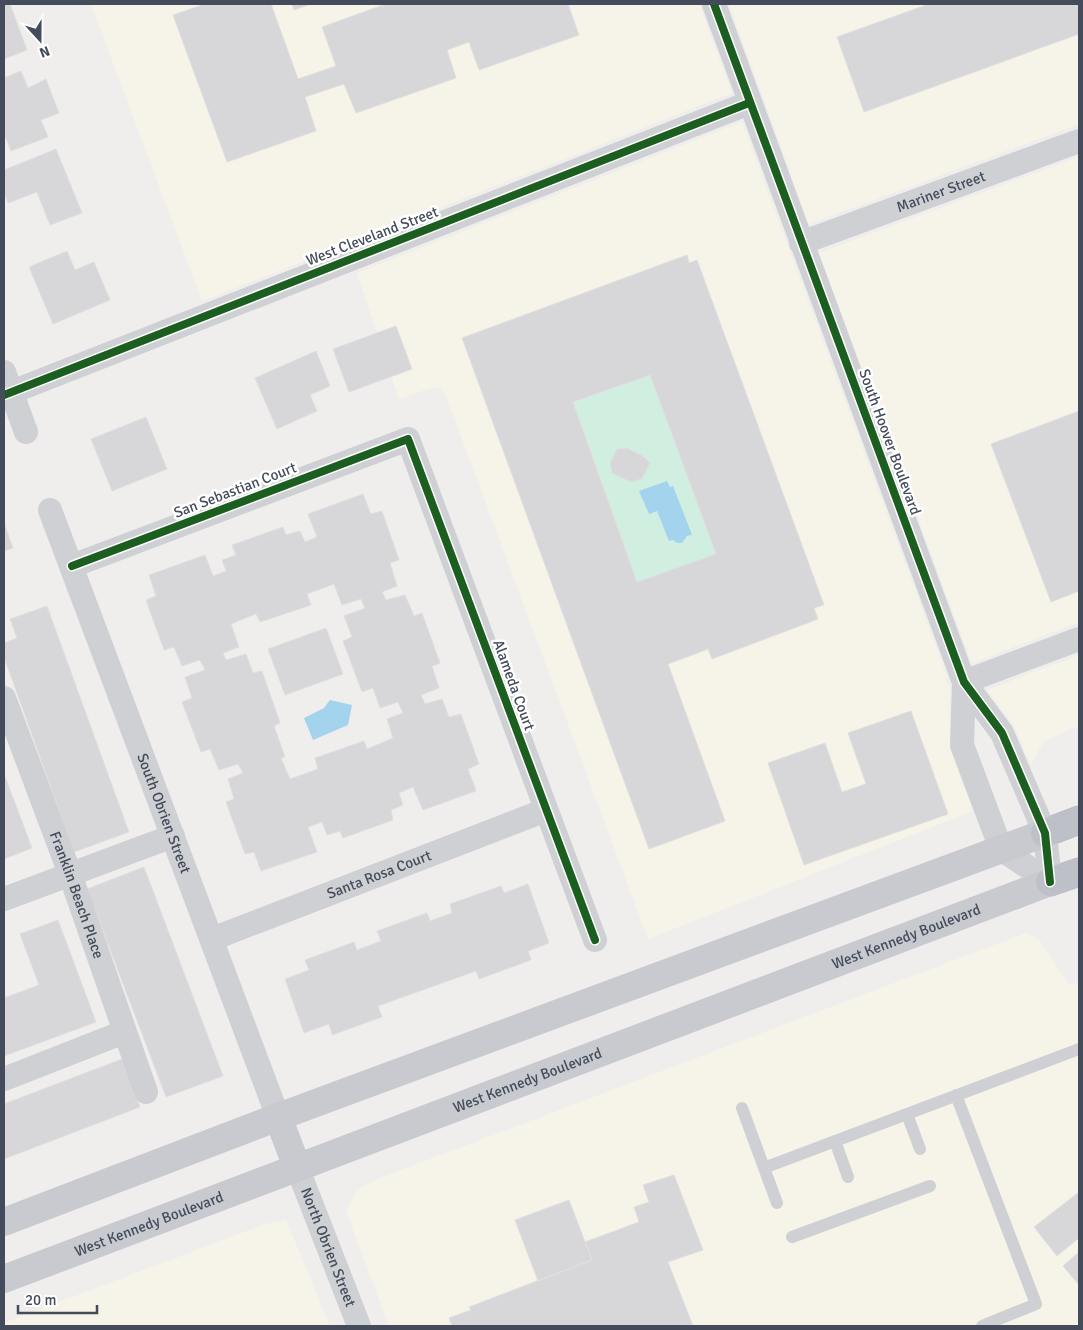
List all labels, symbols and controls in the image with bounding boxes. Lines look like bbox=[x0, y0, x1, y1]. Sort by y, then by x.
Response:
north arrow bbox=[15, 15, 65, 65]
text: N bbox=[37, 42, 52, 61]
street label: Mariner Street bbox=[894, 167, 988, 216]
street label: West Cleveland Street bbox=[303, 202, 441, 270]
street label: South Hoover Boulevard bbox=[855, 367, 925, 517]
street label: San Sebastian Court bbox=[171, 458, 299, 522]
street label: Alameda Court bbox=[489, 637, 539, 733]
street label: South Obrien Street bbox=[133, 751, 195, 876]
street label: Franklin Beach Place bbox=[46, 829, 108, 961]
street label: Santa Rosa Court bbox=[324, 846, 434, 903]
street label: West Kennedy Boulevard bbox=[829, 900, 983, 973]
street label: West Kennedy Boulevard bbox=[451, 1044, 605, 1117]
street label: North Obrien Street bbox=[297, 1185, 360, 1309]
street label: West Kennedy Boulevard bbox=[72, 1188, 226, 1260]
scale bar bbox=[18, 1282, 96, 1314]
text: 20 m bbox=[25, 1291, 56, 1309]

